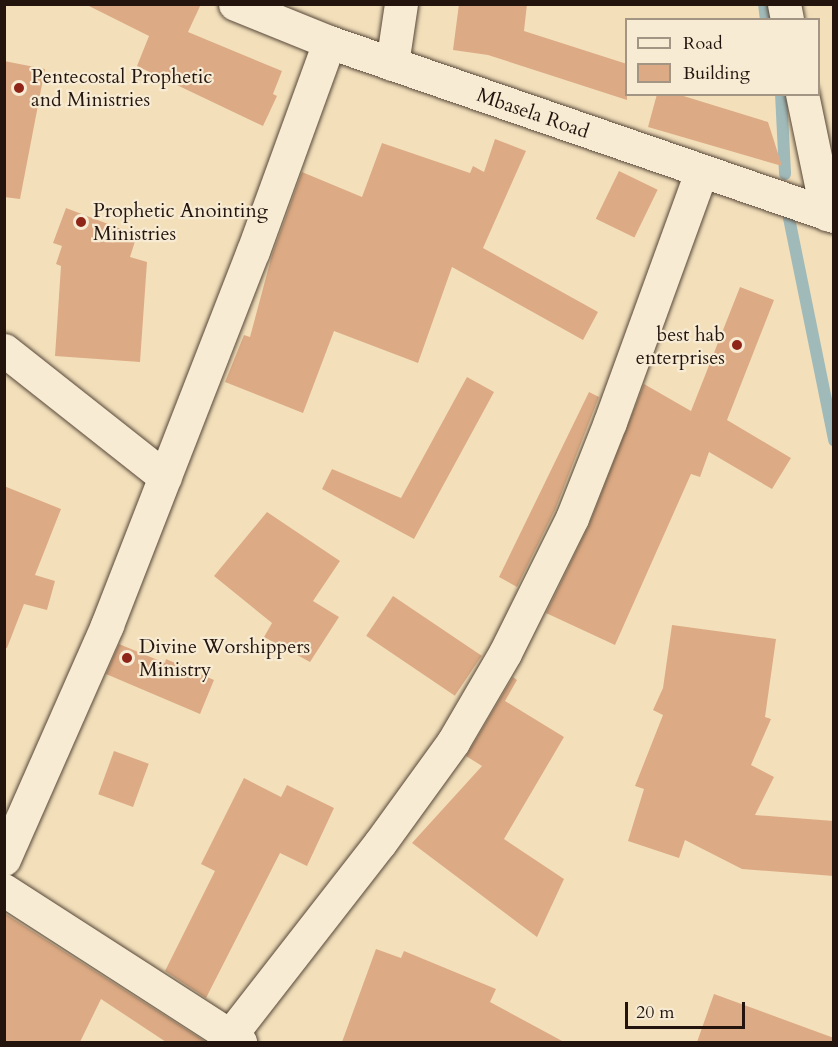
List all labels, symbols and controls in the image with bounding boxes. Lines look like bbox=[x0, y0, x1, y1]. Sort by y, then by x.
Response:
legend bbox=[625, 18, 820, 96]
text: Road bbox=[683, 31, 723, 56]
text: Building bbox=[683, 61, 750, 86]
place label: Pentecostal Prophetic and Ministries bbox=[31, 64, 212, 111]
marker: Pentecostal Prophetic and Ministries bbox=[12, 81, 26, 95]
street label: Mbasela Road bbox=[474, 83, 592, 143]
place label: Prophetic Anointing Ministries bbox=[93, 198, 268, 245]
marker: Prophetic Anointing Ministries bbox=[74, 215, 88, 229]
place label: best hab enterprises bbox=[636, 322, 725, 369]
marker: best hab enterprises bbox=[730, 338, 744, 352]
place label: Divine Worshippers Ministry bbox=[139, 634, 310, 681]
marker: Divine Worshippers Ministry bbox=[120, 651, 134, 665]
scale bar bbox=[628, 990, 748, 1028]
text: 20 m bbox=[636, 1000, 675, 1025]

